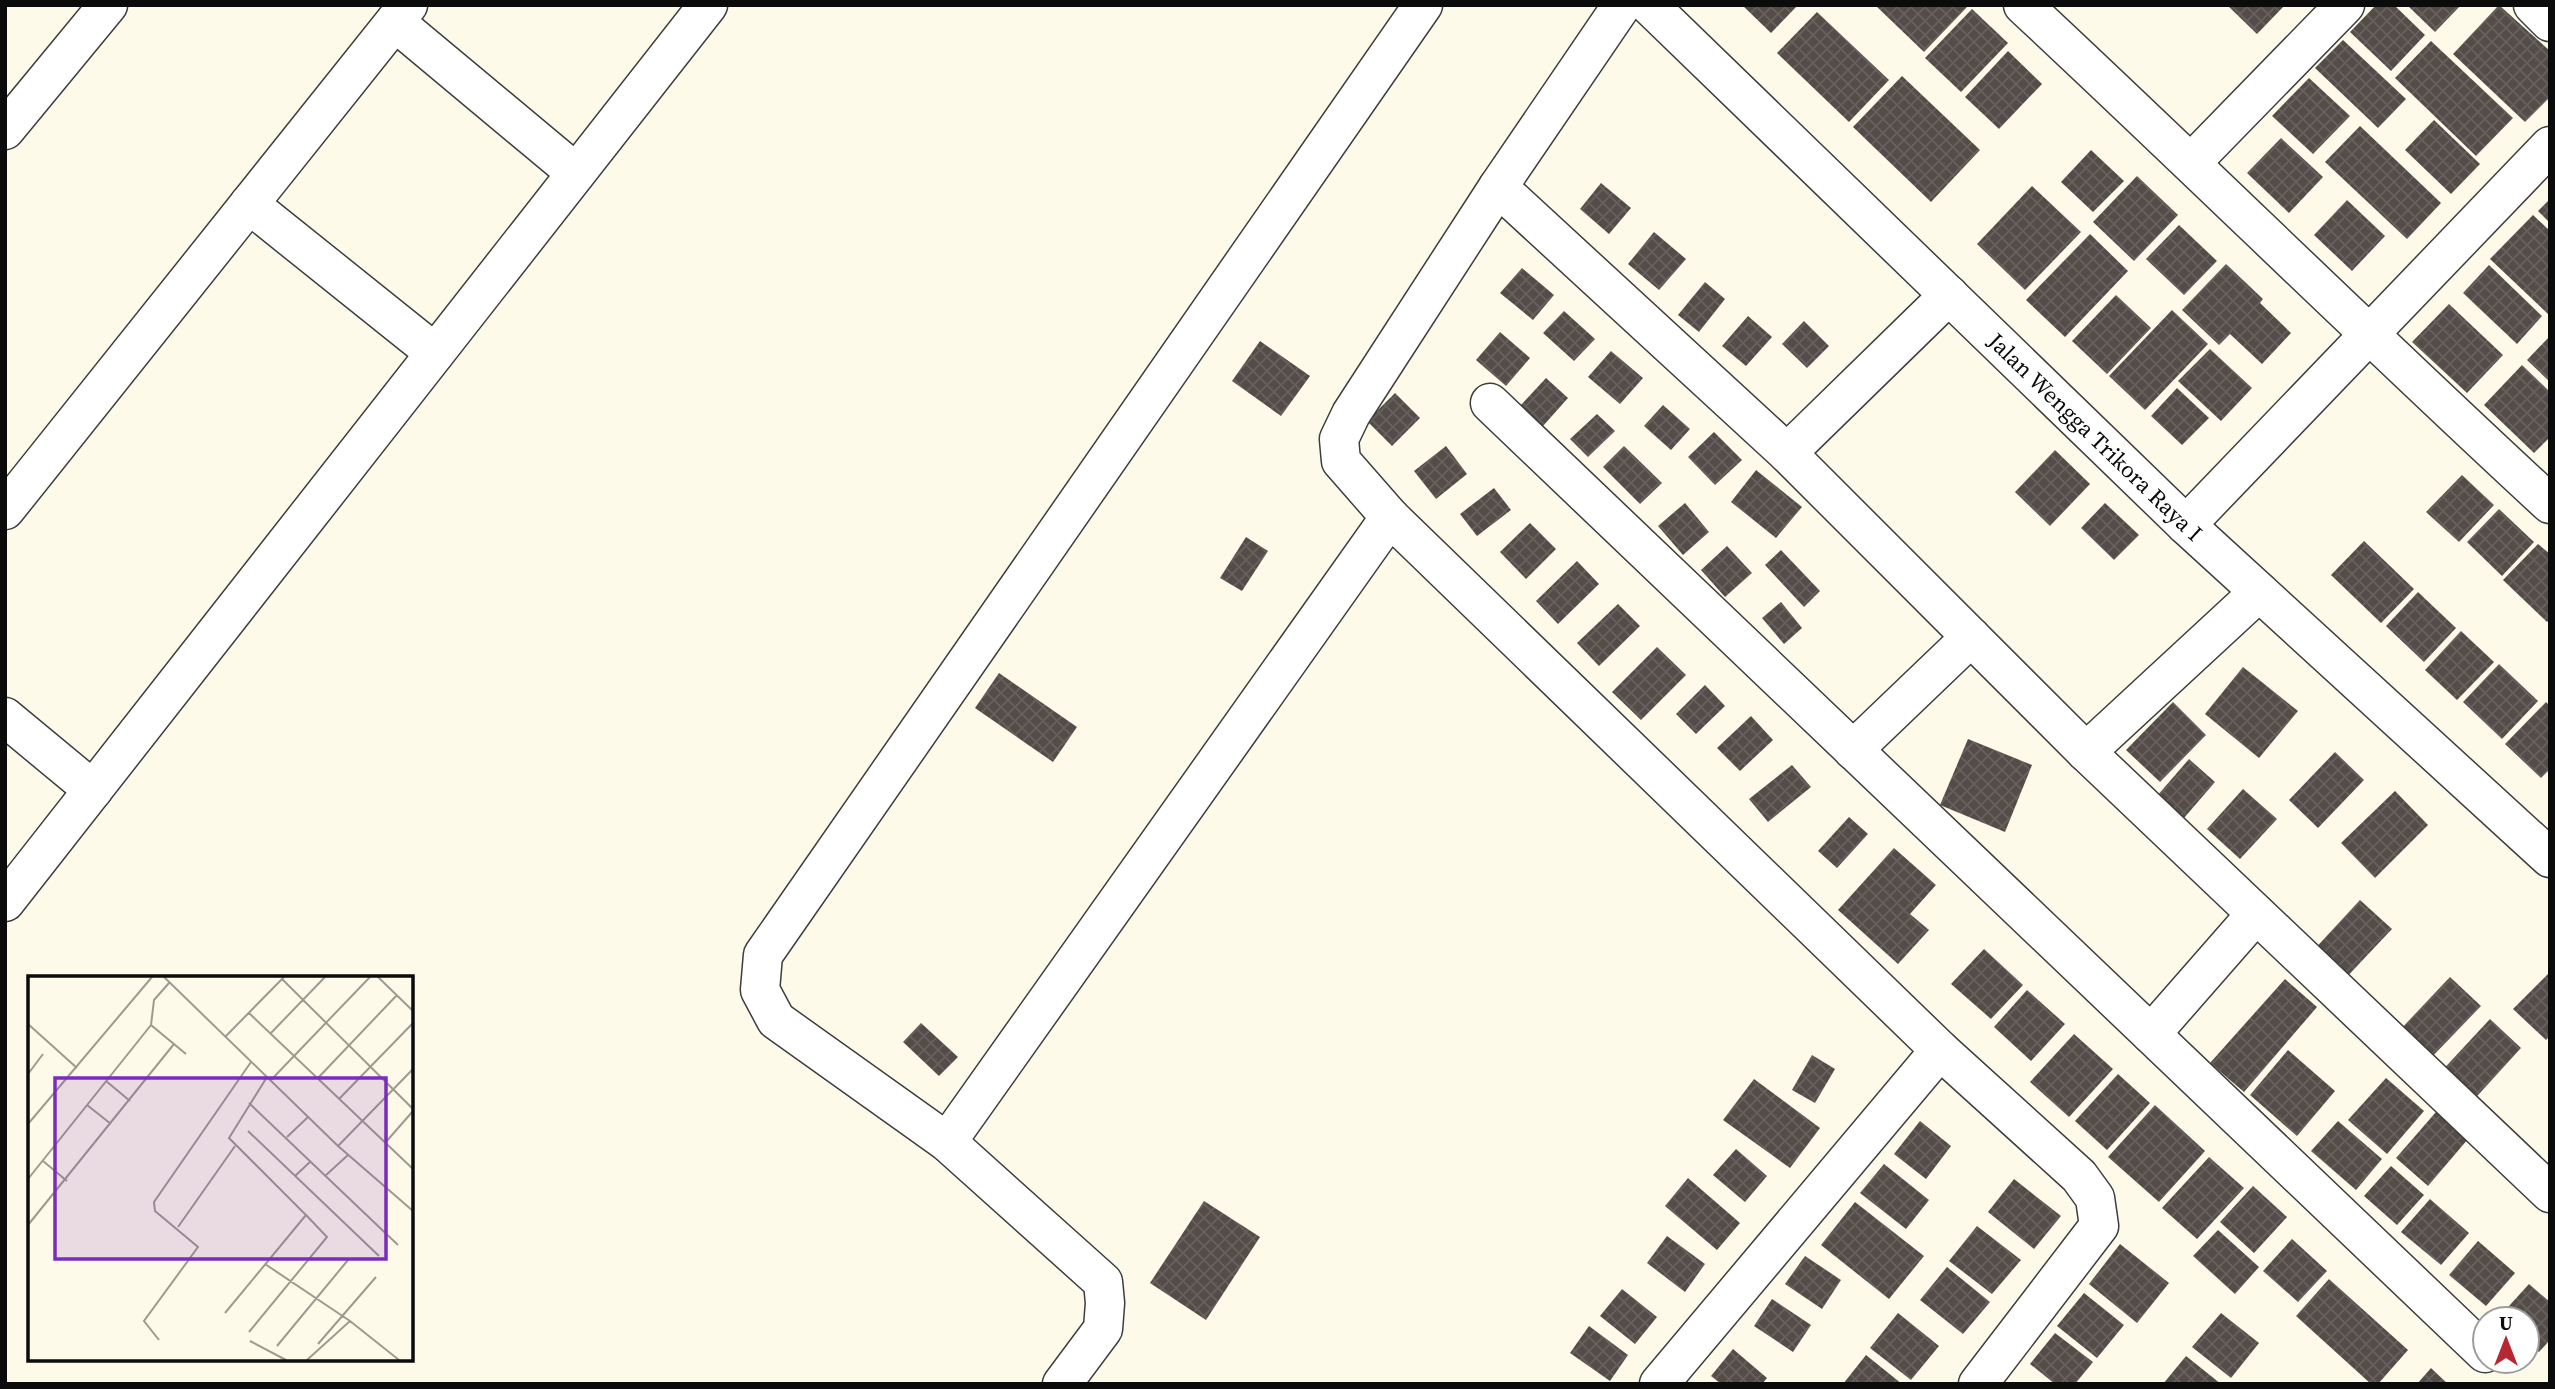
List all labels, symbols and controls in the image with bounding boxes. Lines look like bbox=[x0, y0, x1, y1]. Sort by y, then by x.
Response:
street label: Jalan Wengga Trikora Raya I bbox=[1980, 325, 2209, 548]
inset map bbox=[28, 976, 413, 1361]
north arrow bbox=[2471, 1305, 2541, 1375]
text: U bbox=[2499, 1310, 2513, 1336]

